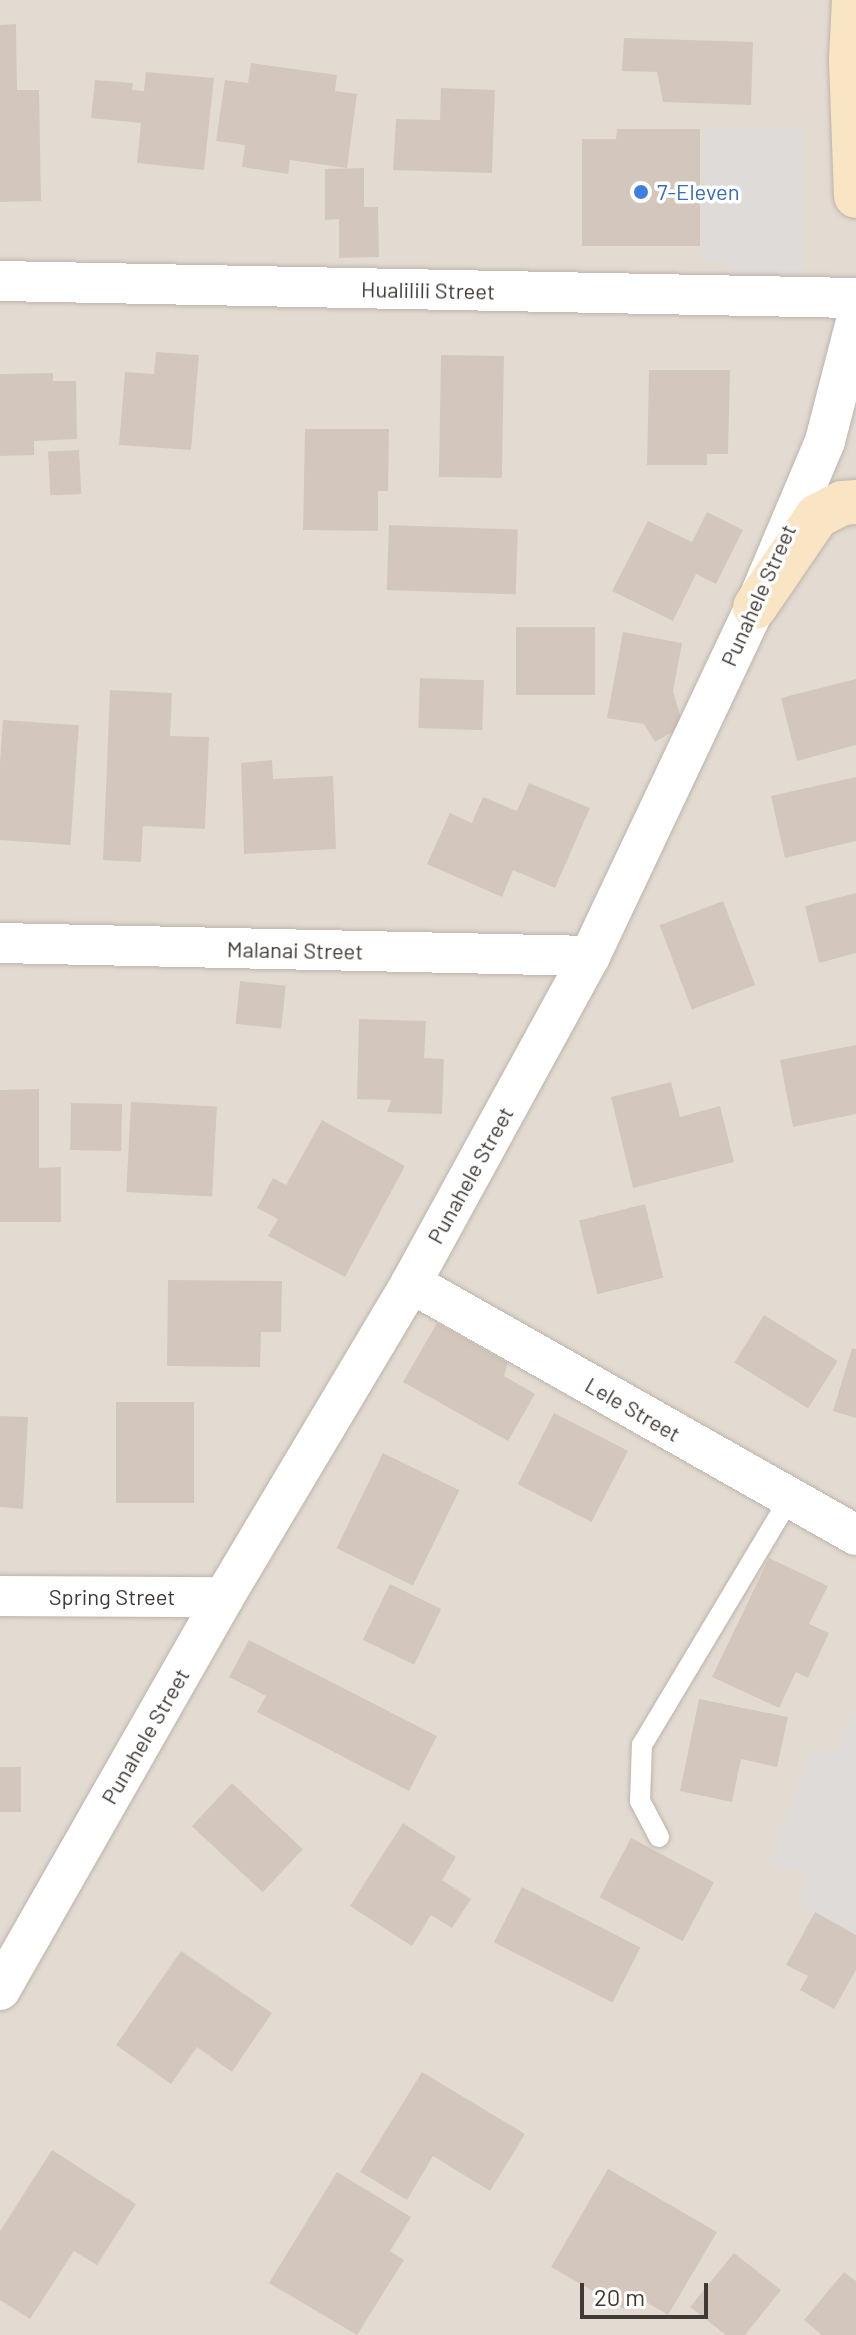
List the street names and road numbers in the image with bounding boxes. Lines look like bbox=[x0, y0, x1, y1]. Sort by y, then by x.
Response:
street label: Hualilili Street bbox=[361, 276, 495, 304]
street label: Punahele Street bbox=[715, 520, 801, 670]
street label: Malanai Street bbox=[227, 936, 363, 964]
street label: Punahele Street bbox=[421, 1102, 519, 1248]
street label: Lele Street bbox=[581, 1371, 685, 1447]
street label: Spring Street bbox=[49, 1584, 175, 1610]
street label: Punahele Street bbox=[95, 1663, 195, 1809]

